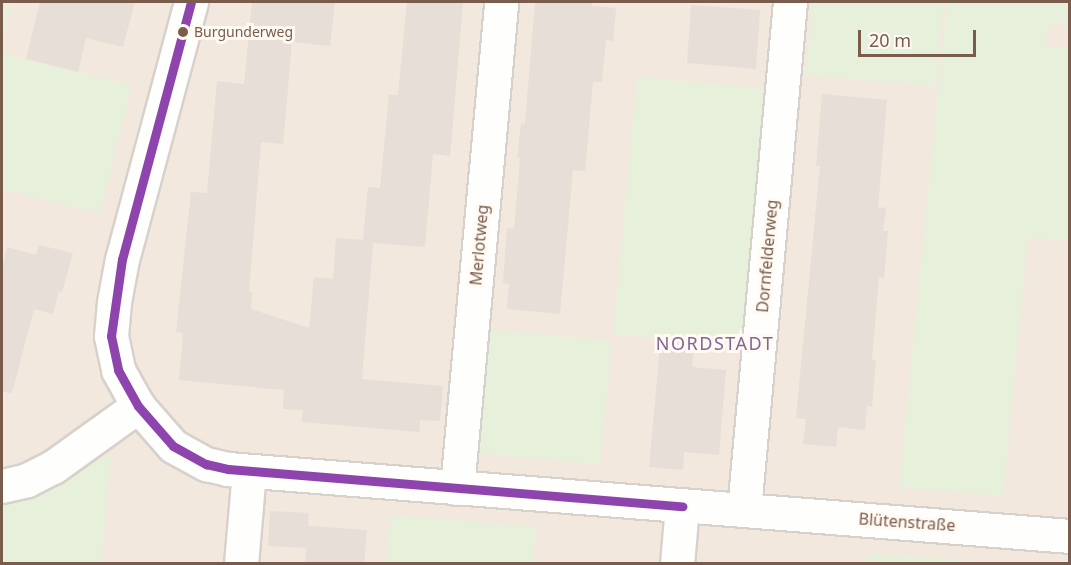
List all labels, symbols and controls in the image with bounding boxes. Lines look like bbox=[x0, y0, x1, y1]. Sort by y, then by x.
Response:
scale bar bbox=[861, 18, 980, 56]
place label: Burgunderweg bbox=[194, 24, 293, 40]
marker: Burgunderweg bbox=[177, 26, 189, 38]
text: 20 m bbox=[869, 28, 911, 52]
street label: Dornfelderweg bbox=[752, 199, 782, 313]
street label: Merlotweg bbox=[466, 204, 492, 286]
district label: NORDSTADT bbox=[656, 332, 774, 354]
street label: Blütenstraße bbox=[858, 509, 956, 535]

